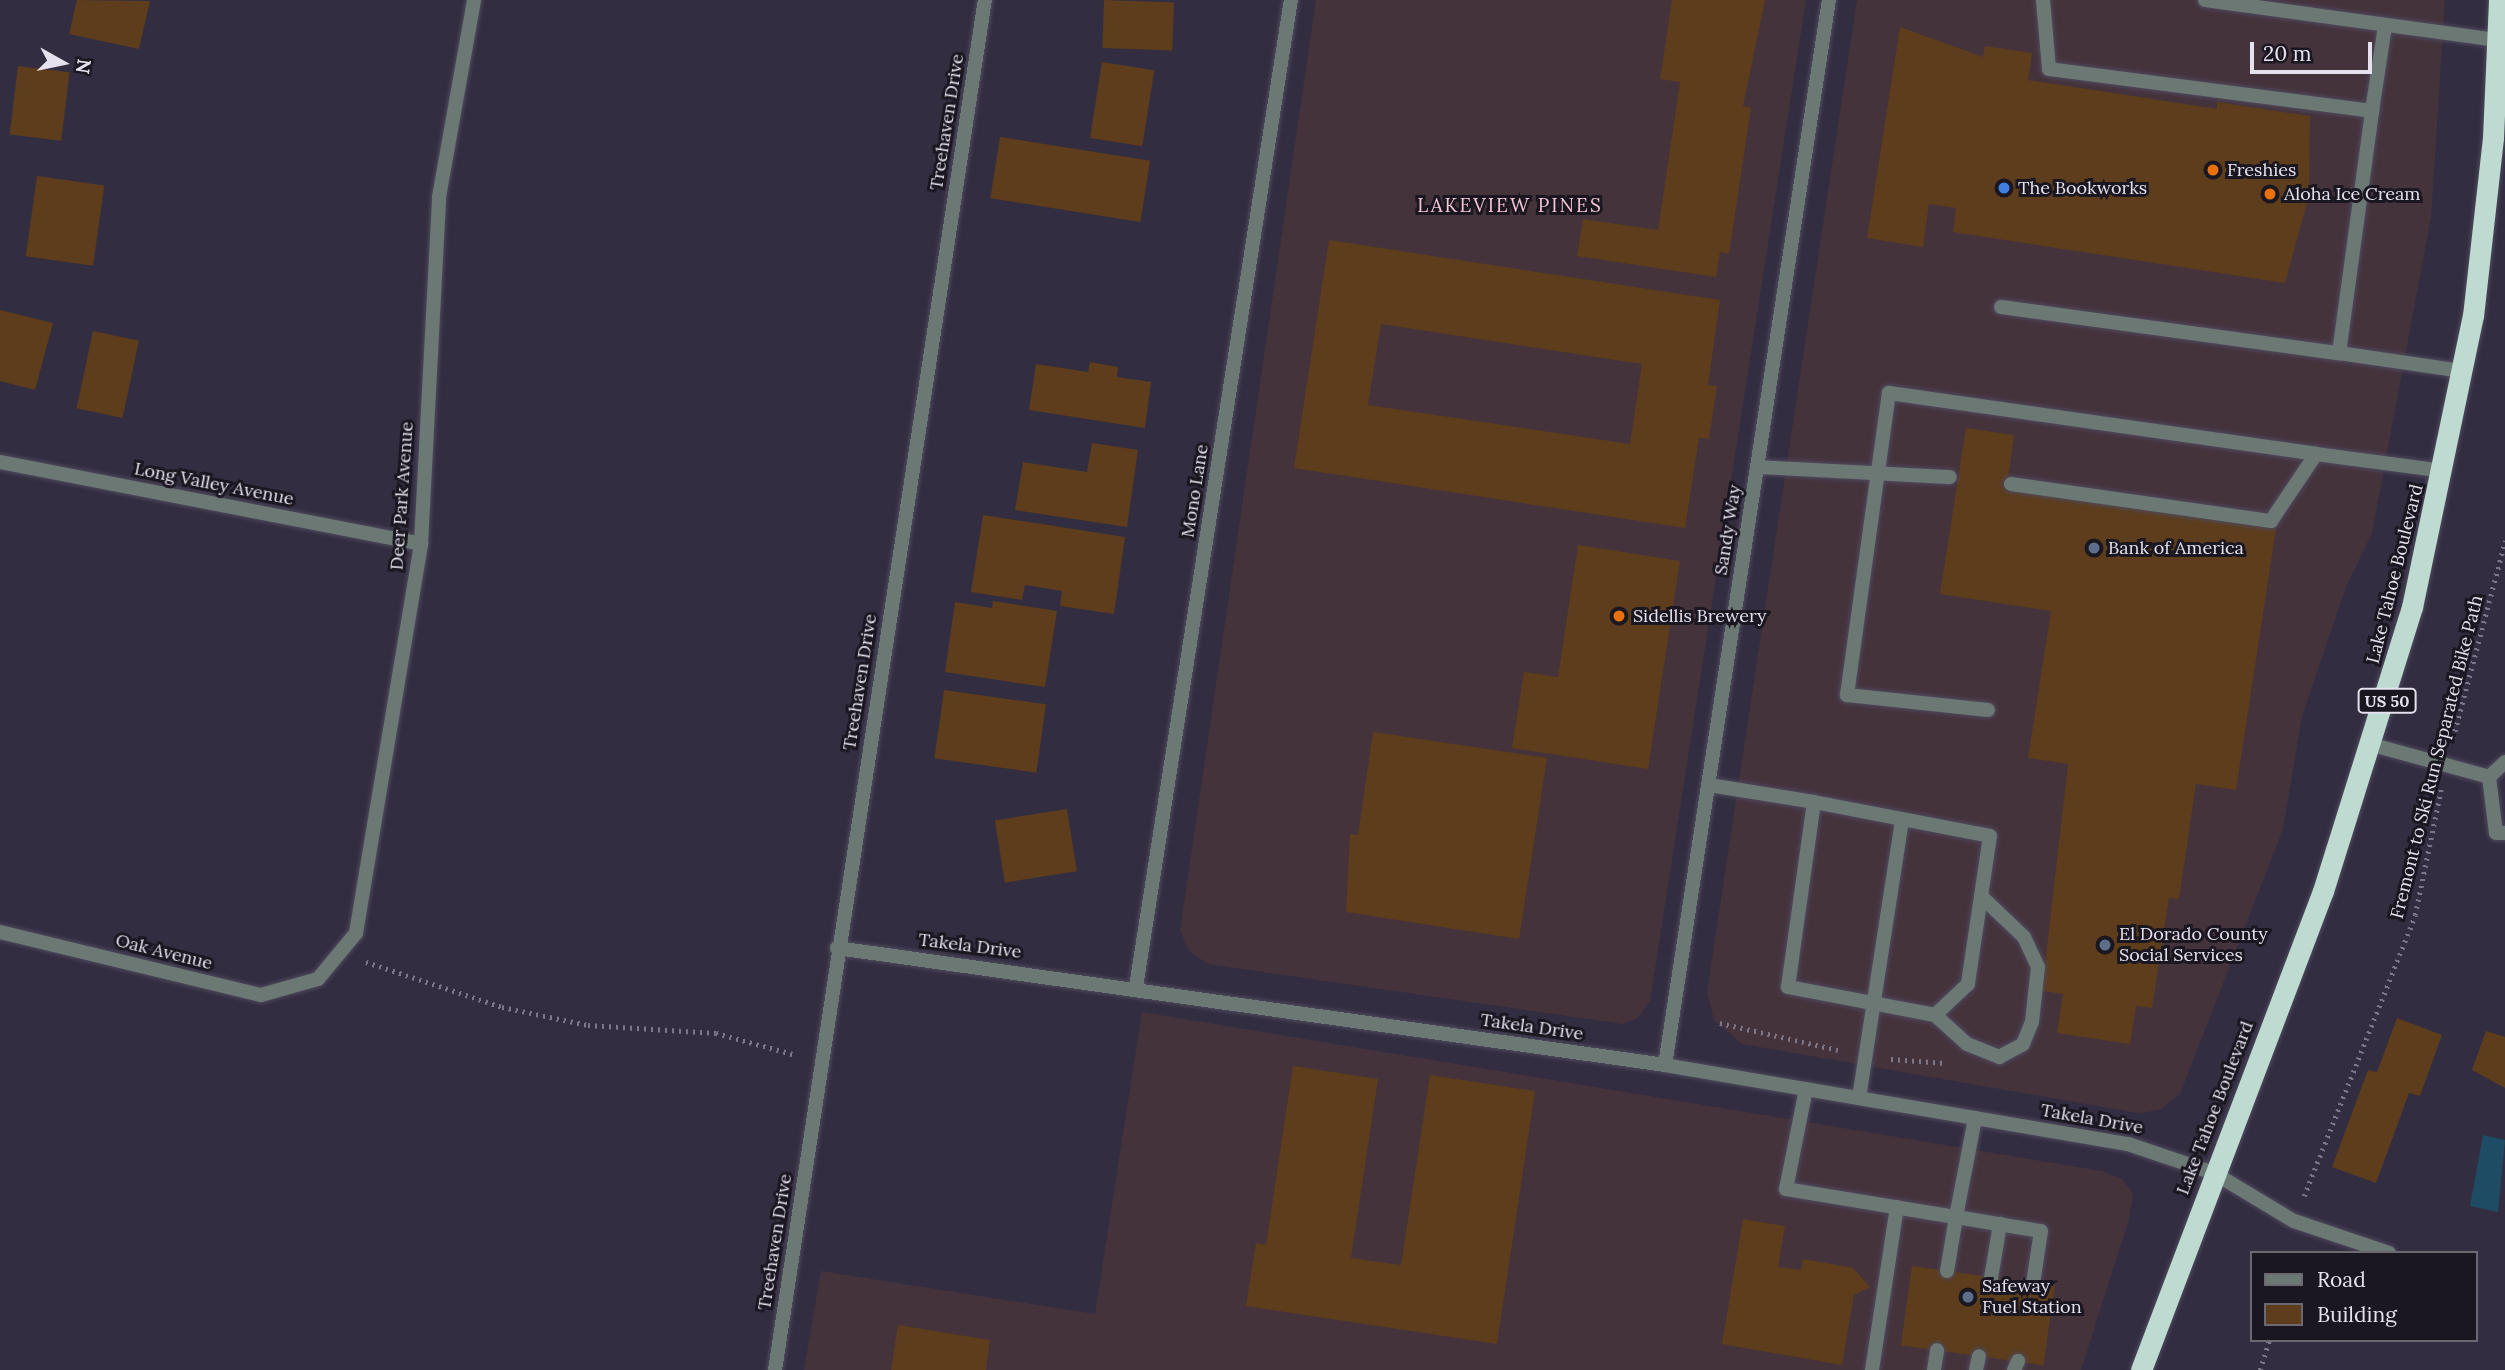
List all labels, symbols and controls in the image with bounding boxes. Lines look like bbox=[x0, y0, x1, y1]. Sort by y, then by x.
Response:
north arrow bbox=[28, 28, 98, 98]
scale bar bbox=[2253, 28, 2376, 72]
text: 20 m bbox=[2263, 40, 2312, 67]
street label: Treehaven Drive bbox=[926, 52, 968, 192]
text: N bbox=[71, 57, 97, 75]
place label: Freshies bbox=[2227, 159, 2296, 181]
marker: Freshies bbox=[2205, 162, 2221, 178]
place label: The Bookworks bbox=[2018, 177, 2147, 199]
marker: The Bookworks bbox=[1996, 180, 2012, 196]
place label: Aloha Ice Cream bbox=[2284, 183, 2420, 205]
marker: Aloha Ice Cream bbox=[2262, 186, 2278, 202]
district label: LAKEVIEW PINES bbox=[1419, 195, 1601, 217]
street label: Deer Park Avenue bbox=[386, 421, 418, 571]
street label: Mono Lane bbox=[1177, 443, 1213, 539]
street label: Long Valley Avenue bbox=[132, 458, 296, 510]
street label: Lake Tahoe Boulevard bbox=[2362, 482, 2428, 666]
street label: Sandy Way bbox=[1710, 483, 1746, 577]
place label: Bank of America bbox=[2108, 537, 2244, 559]
marker: Bank of America bbox=[2086, 540, 2102, 556]
street label: Fremont to Ski Run Separated Bike Path bbox=[2386, 593, 2488, 921]
place label: Sidellis Brewery bbox=[1633, 605, 1767, 627]
marker: Sidellis Brewery bbox=[1611, 608, 1627, 624]
street label: Treehaven Drive bbox=[839, 612, 881, 752]
road number: US 50 bbox=[2357, 688, 2417, 714]
place label: El Dorado County Social Services bbox=[2119, 924, 2268, 967]
street label: Takela Drive bbox=[917, 929, 1023, 963]
street label: Oak Avenue bbox=[113, 930, 215, 974]
marker: El Dorado County Social Services bbox=[2097, 937, 2113, 953]
street label: Takela Drive bbox=[1479, 1009, 1585, 1045]
street label: Lake Tahoe Boulevard bbox=[2172, 1018, 2258, 1198]
street label: Takela Drive bbox=[2039, 1099, 2145, 1139]
street label: Treehaven Drive bbox=[754, 1172, 796, 1312]
legend bbox=[2250, 1251, 2477, 1342]
text: Road bbox=[2317, 1266, 2366, 1293]
place label: Safeway Fuel Station bbox=[1982, 1276, 2082, 1318]
marker: Safeway Fuel Station bbox=[1960, 1289, 1976, 1305]
text: Building bbox=[2317, 1301, 2397, 1328]

